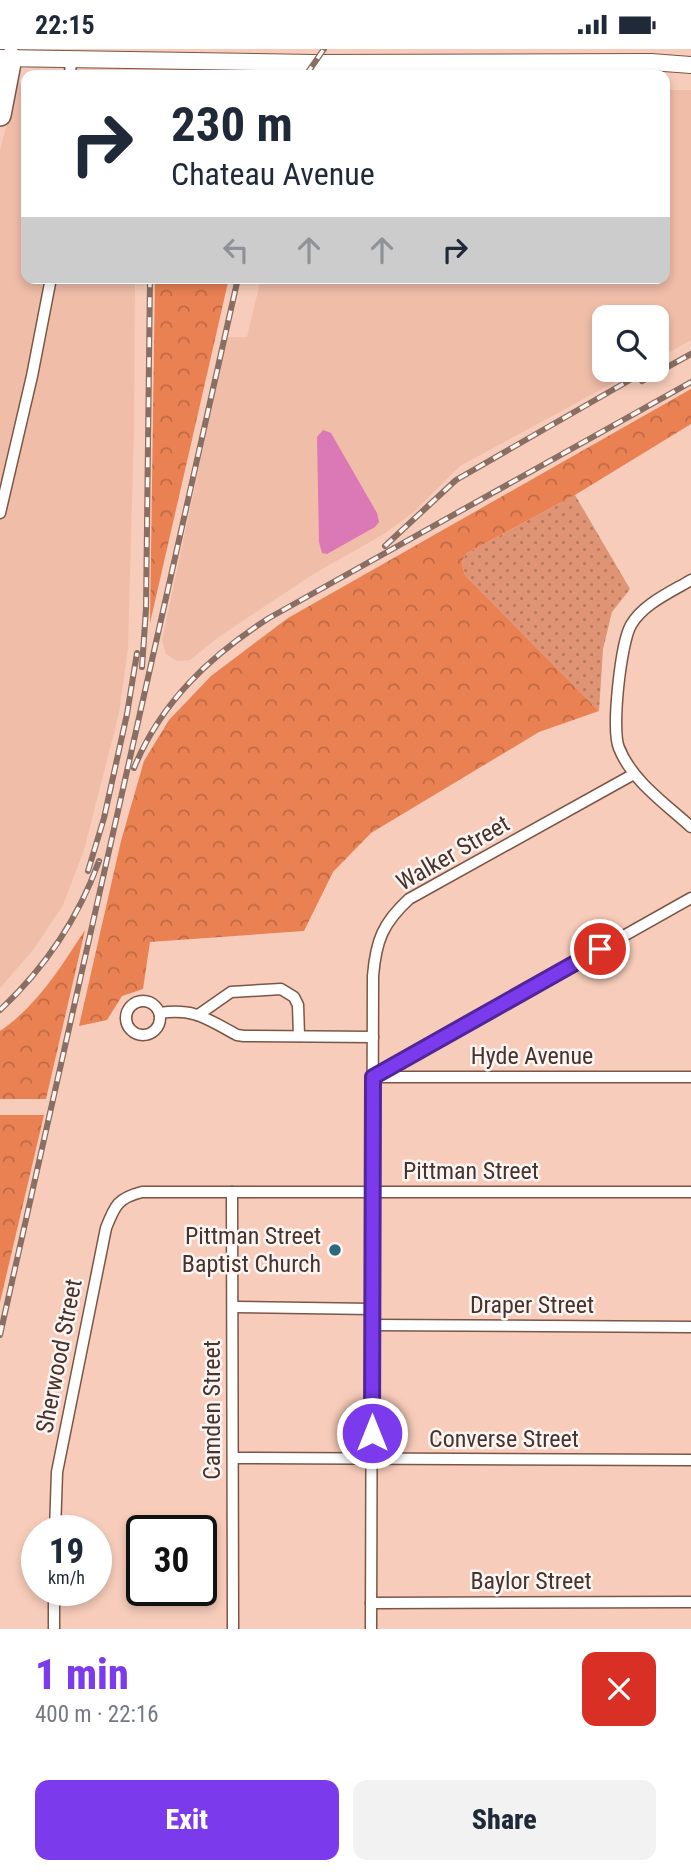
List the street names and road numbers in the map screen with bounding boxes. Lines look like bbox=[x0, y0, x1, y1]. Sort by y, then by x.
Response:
street label: Walker Street bbox=[392, 809, 514, 897]
street label: Hyde Avenue bbox=[471, 1042, 593, 1070]
street label: Pittman Street bbox=[403, 1157, 539, 1185]
street label: Sherwood Street bbox=[30, 1277, 88, 1435]
street label: Draper Street bbox=[470, 1291, 594, 1319]
street label: Camden Street bbox=[198, 1340, 226, 1480]
street label: Converse Street bbox=[429, 1425, 579, 1453]
street label: Baylor Street bbox=[470, 1567, 592, 1595]

